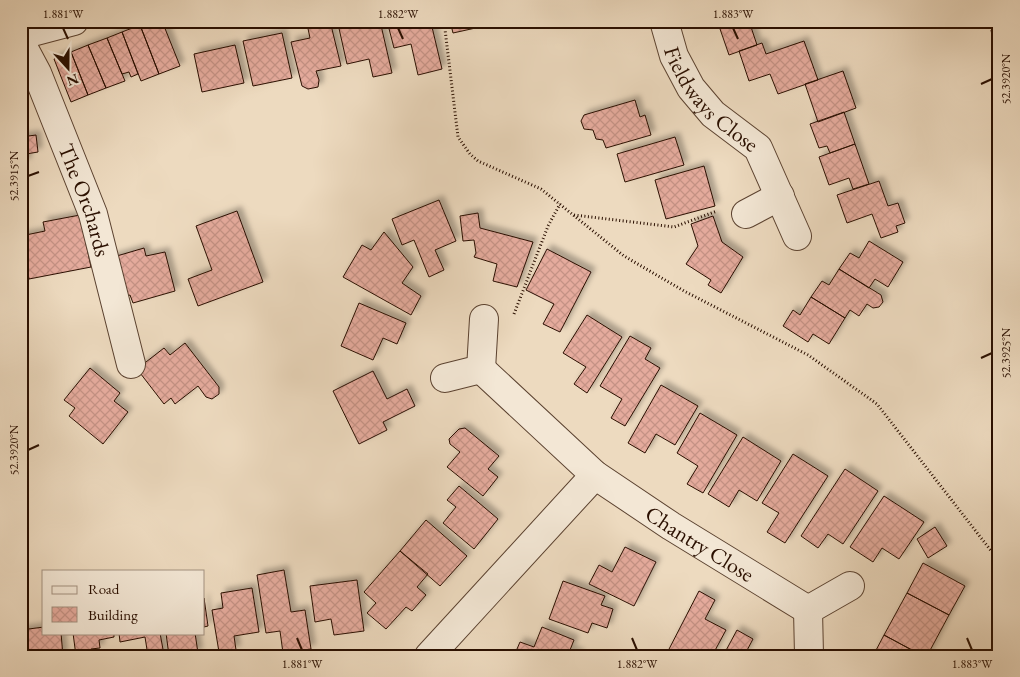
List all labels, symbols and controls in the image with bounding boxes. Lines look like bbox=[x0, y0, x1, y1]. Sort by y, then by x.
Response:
text: 1.881°W bbox=[43, 6, 84, 22]
text: 1.882°W bbox=[378, 6, 419, 22]
text: 1.883°W bbox=[713, 6, 754, 22]
north arrow bbox=[42, 42, 92, 92]
street label: Fieldways Close bbox=[657, 43, 765, 159]
text: 52.3920°N bbox=[998, 53, 1014, 104]
text: N bbox=[64, 70, 81, 91]
street label: The Orchards bbox=[51, 139, 117, 260]
text: 52.3915°N bbox=[6, 150, 22, 201]
text: 52.3925°N bbox=[998, 327, 1014, 378]
text: 52.3920°N bbox=[6, 424, 22, 475]
street label: Chantry Close bbox=[640, 499, 760, 589]
legend bbox=[42, 570, 205, 634]
text: Road bbox=[88, 579, 120, 598]
text: Building bbox=[88, 605, 138, 624]
text: 1.881°W bbox=[282, 656, 323, 672]
text: 1.882°W bbox=[617, 656, 658, 672]
text: 1.883°W bbox=[952, 656, 993, 672]

